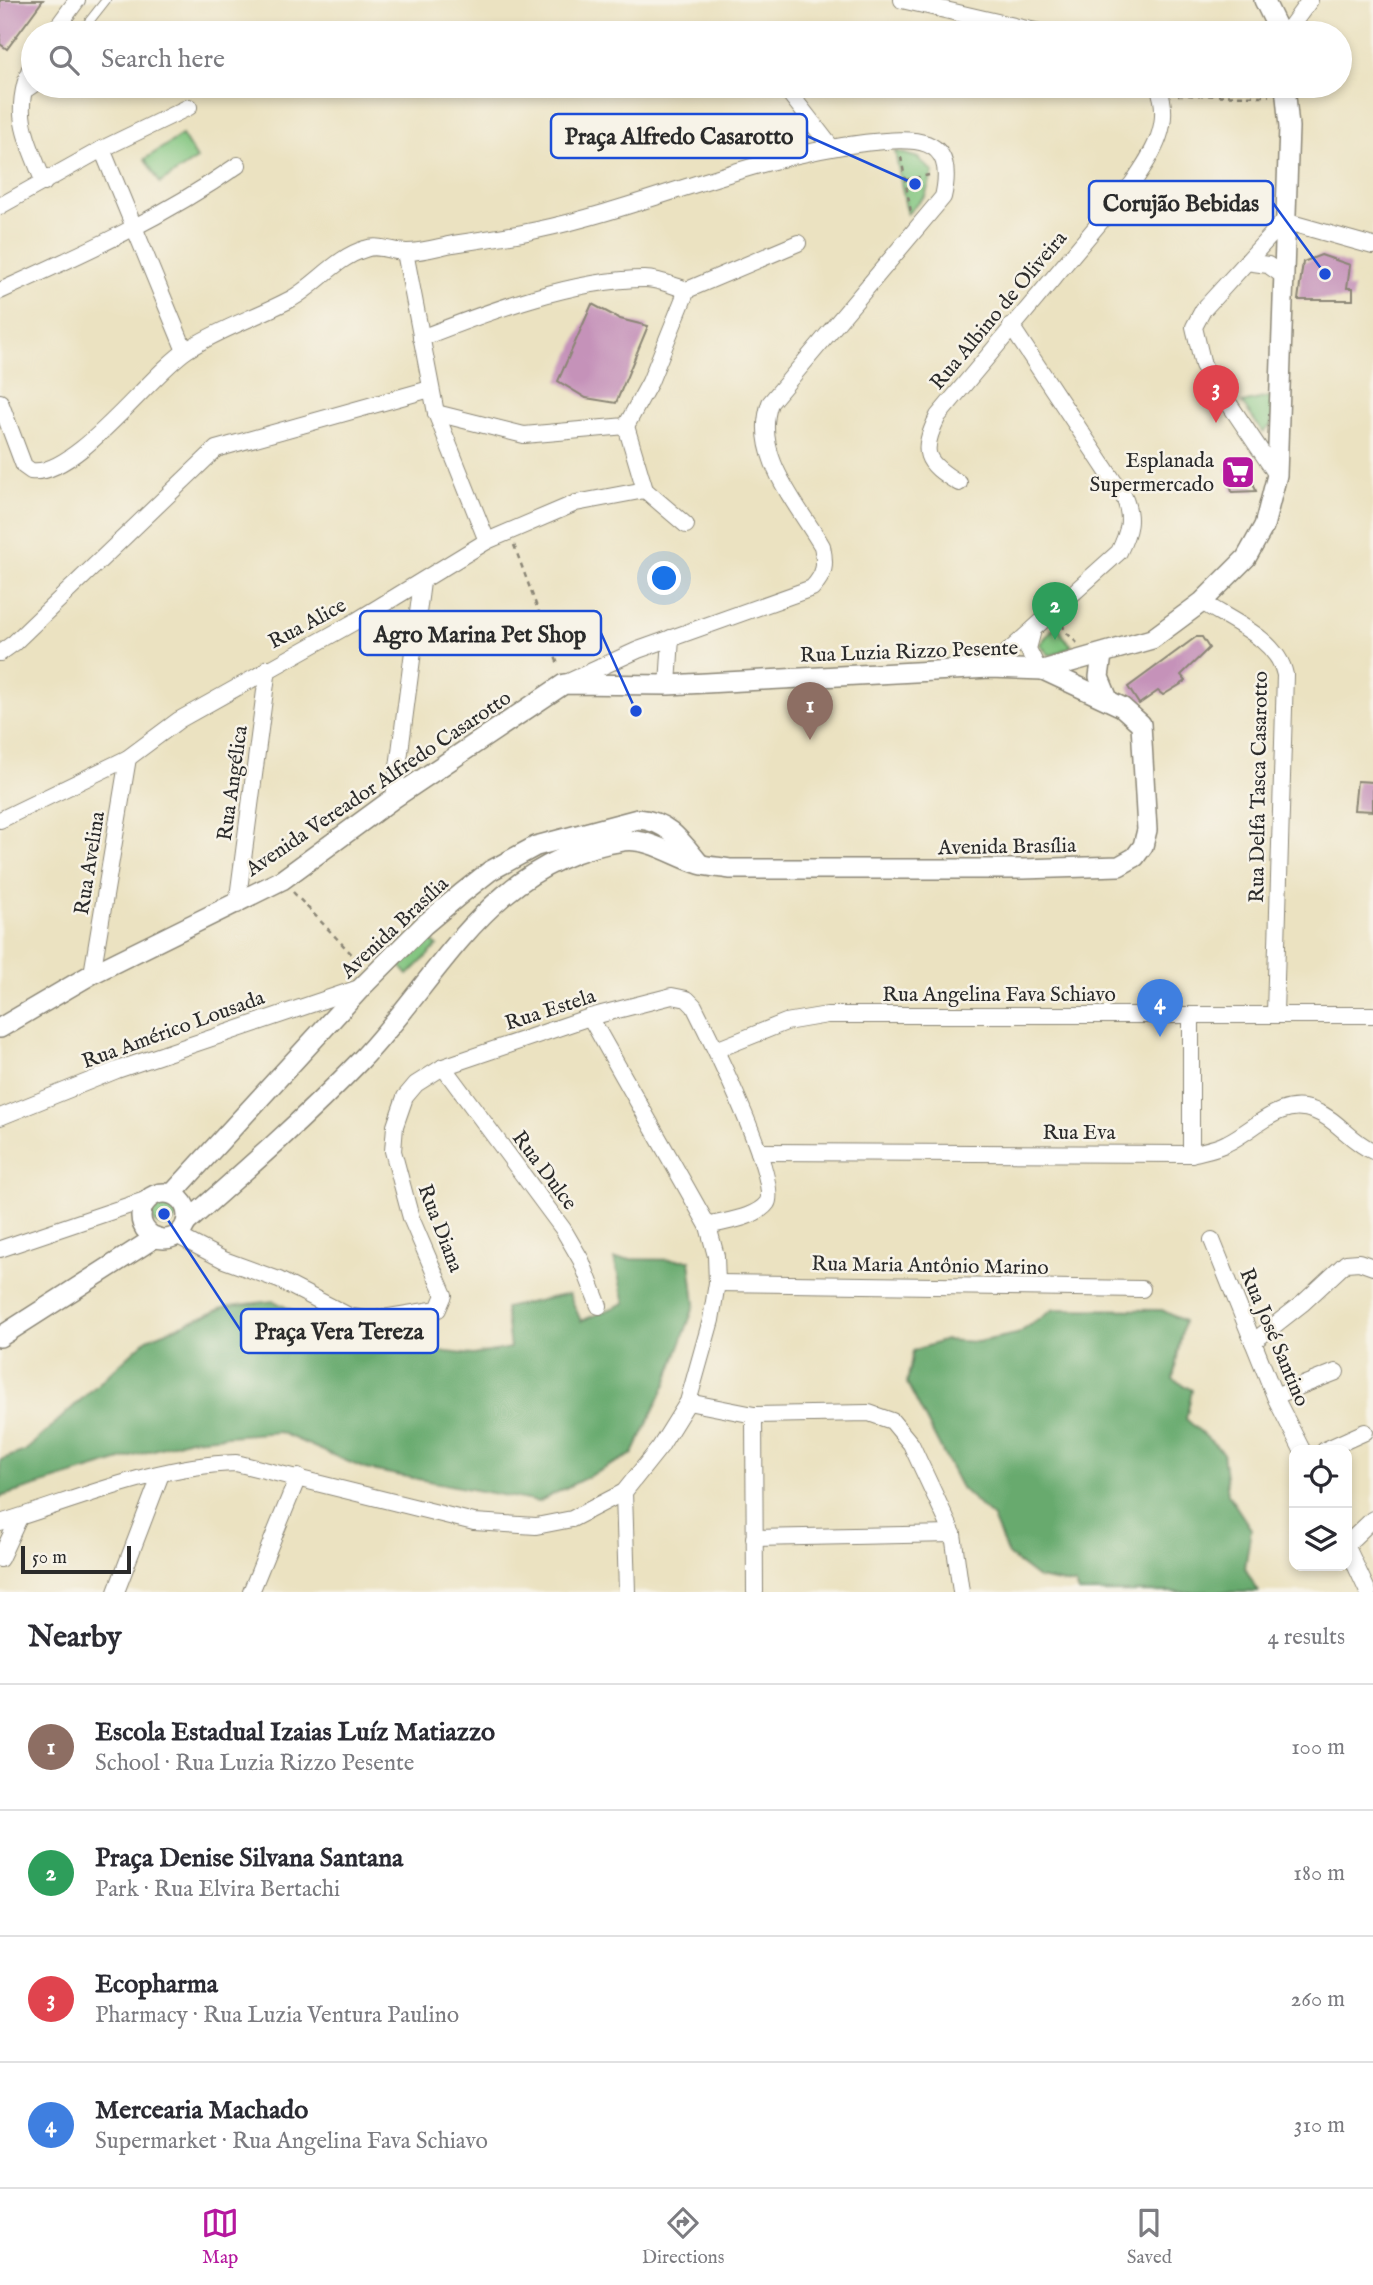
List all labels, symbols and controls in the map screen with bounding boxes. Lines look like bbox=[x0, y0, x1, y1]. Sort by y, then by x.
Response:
search box bbox=[21, 21, 1352, 98]
icon: search bbox=[45, 41, 83, 79]
text: Search here bbox=[101, 43, 225, 76]
callout: Praça Alfredo Casarotto bbox=[551, 114, 807, 158]
text: Praça Alfredo Casarotto bbox=[565, 123, 794, 152]
callout: Corujão Bebidas bbox=[1089, 181, 1273, 225]
text: Corujão Bebidas bbox=[1103, 190, 1259, 219]
street label: Rua Albino de Oliveira bbox=[925, 225, 1074, 396]
pin: 3 bbox=[1193, 365, 1239, 423]
place label: Esplanada Supermercado bbox=[1090, 448, 1215, 499]
supermarket icon: Esplanada Supermercado bbox=[1219, 453, 1257, 491]
your location bbox=[647, 561, 681, 595]
pin: 2 bbox=[1032, 582, 1078, 640]
street label: Rua Alice bbox=[264, 592, 352, 656]
callout: Agro Marina Pet Shop bbox=[360, 611, 601, 655]
text: Agro Marina Pet Shop bbox=[373, 621, 587, 650]
street label: Rua Luzia Rizzo Pesente bbox=[799, 635, 1019, 670]
street label: Rua Delfa Tasca Casarotto bbox=[1244, 671, 1275, 903]
pin: 1 bbox=[787, 682, 833, 740]
street label: Avenida Vereador Alfredo Casarotto bbox=[240, 685, 517, 884]
street label: Rua Angélica bbox=[212, 723, 255, 843]
street label: Rua Avelina bbox=[69, 809, 112, 917]
street label: Avenida Brasília bbox=[937, 833, 1077, 862]
street label: Avenida Brasília bbox=[335, 870, 455, 986]
pin: 4 bbox=[1137, 979, 1183, 1037]
street label: Rua Angelina Fava Schiavo bbox=[882, 982, 1116, 1009]
street label: Rua Estela bbox=[502, 983, 600, 1038]
street label: Rua Américo Lousada bbox=[78, 984, 269, 1076]
street label: Rua Eva bbox=[1042, 1120, 1116, 1147]
street label: Rua Dulce bbox=[505, 1126, 583, 1216]
street label: Rua Diana bbox=[410, 1181, 469, 1277]
street label: Rua Maria Antônio Marino bbox=[811, 1251, 1049, 1282]
street label: Rua José Santino bbox=[1232, 1264, 1315, 1411]
callout: Praça Vera Tereza bbox=[241, 1309, 438, 1353]
text: Praça Vera Tereza bbox=[254, 1318, 425, 1347]
map controls bbox=[1289, 1445, 1352, 1571]
button: locate bbox=[1289, 1445, 1352, 1508]
button: layers bbox=[1289, 1508, 1352, 1571]
scale bar bbox=[21, 1543, 131, 1575]
text: 50 m bbox=[32, 1546, 67, 1570]
text: Nearby bbox=[28, 1619, 121, 1657]
text: 4 results bbox=[1267, 1623, 1345, 1652]
text: Escola Estadual Izaias Luíz Matiazzo bbox=[95, 1716, 495, 1749]
text: 1 bbox=[47, 1733, 55, 1762]
text: 100 m bbox=[1291, 1733, 1345, 1762]
text: School · Rua Luzia Rizzo Pesente bbox=[95, 1749, 414, 1778]
text: Praça Denise Silvana Santana bbox=[95, 1842, 403, 1875]
text: 2 bbox=[46, 1859, 56, 1888]
text: 180 m bbox=[1293, 1859, 1345, 1888]
text: Park · Rua Elvira Bertachi bbox=[95, 1875, 340, 1904]
text: Ecopharma bbox=[95, 1968, 218, 2001]
text: 3 bbox=[47, 1985, 55, 2014]
text: 260 m bbox=[1290, 1985, 1345, 2014]
text: Pharmacy · Rua Luzia Ventura Paulino bbox=[95, 2001, 459, 2030]
text: Mercearia Machado bbox=[95, 2094, 308, 2127]
text: 4 bbox=[45, 2111, 57, 2140]
text: 310 m bbox=[1294, 2111, 1345, 2140]
text: Supermarket · Rua Angelina Fava Schiavo bbox=[95, 2127, 488, 2156]
tab: Map bbox=[201, 2204, 239, 2270]
tab: Directions bbox=[642, 2204, 724, 2270]
tab: Saved bbox=[1127, 2204, 1172, 2270]

